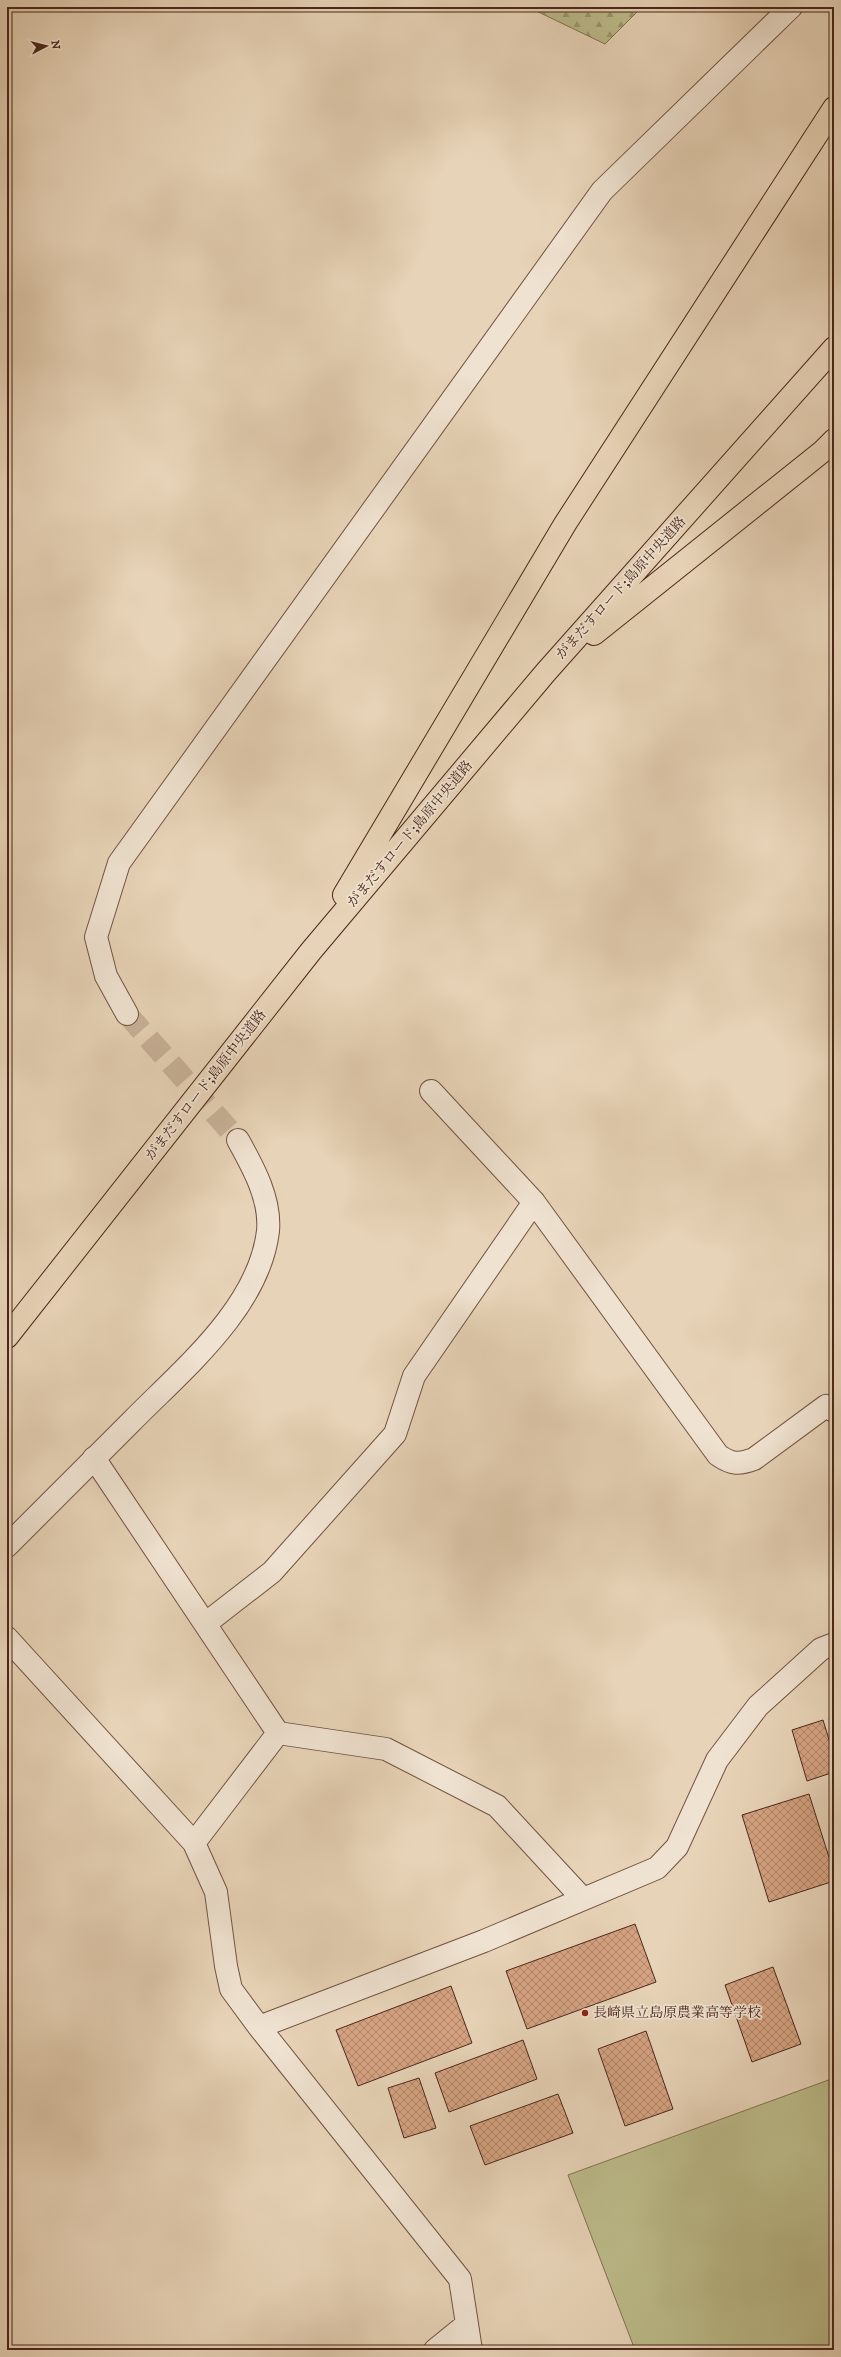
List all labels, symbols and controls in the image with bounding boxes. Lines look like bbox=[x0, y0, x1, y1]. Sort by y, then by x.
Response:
north arrow bbox=[26, 26, 66, 66]
text: N bbox=[47, 40, 62, 50]
street label: がまだすロード;島原中央道路 bbox=[552, 513, 690, 663]
street label: がまだすロード;島原中央道路 bbox=[343, 757, 477, 911]
street label: がまだすロード;島原中央道路 bbox=[142, 1006, 270, 1164]
place label: 長崎県立島原農業高等学校 bbox=[593, 2004, 761, 2022]
marker: 長崎県立島原農業高等学校 bbox=[580, 2008, 590, 2018]

